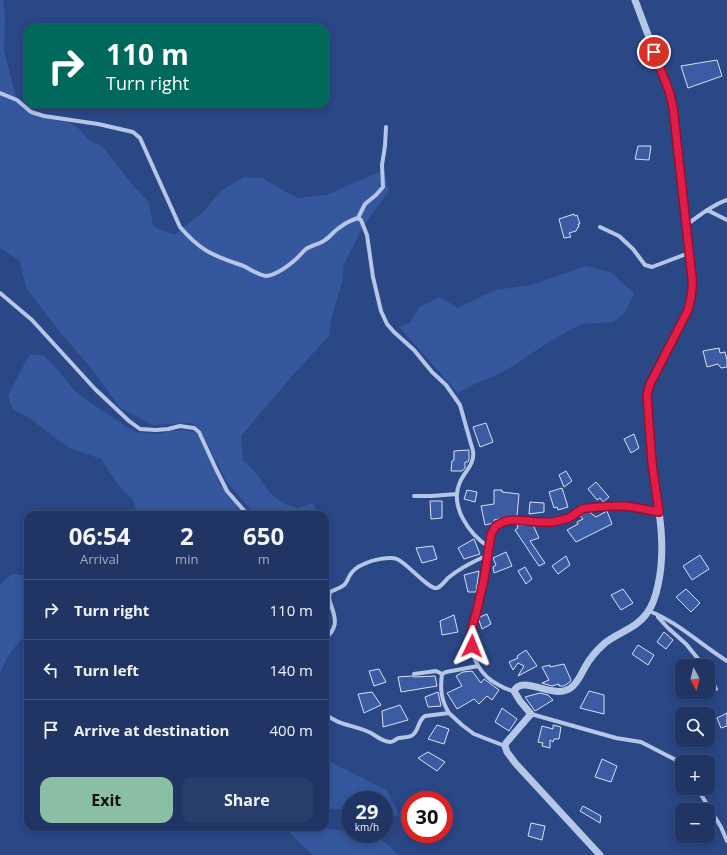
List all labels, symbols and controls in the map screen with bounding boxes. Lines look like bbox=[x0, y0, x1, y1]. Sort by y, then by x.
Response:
text: 110 m bbox=[106, 35, 189, 73]
pin bbox=[637, 35, 671, 69]
icon: right bbox=[40, 40, 92, 92]
icon: arrive bbox=[643, 41, 665, 63]
text: Turn right bbox=[106, 71, 189, 95]
text: 06:54 bbox=[69, 519, 130, 552]
text: 2 bbox=[180, 519, 194, 552]
text: 650 bbox=[243, 519, 284, 552]
text: Arrival bbox=[80, 550, 119, 568]
text: min bbox=[175, 550, 198, 568]
text: m bbox=[258, 550, 270, 568]
icon: right bbox=[40, 599, 62, 621]
text: Turn right bbox=[74, 600, 149, 620]
text: 110 m bbox=[269, 600, 313, 620]
position arrow bbox=[451, 625, 493, 667]
icon: left bbox=[40, 659, 62, 681]
north arrow bbox=[675, 659, 715, 699]
map controls bbox=[675, 659, 715, 843]
text: Turn left bbox=[74, 660, 139, 680]
text: 140 m bbox=[269, 660, 313, 680]
button: search bbox=[675, 707, 715, 747]
icon: arrive bbox=[40, 719, 62, 741]
text: Arrive at destination bbox=[74, 720, 229, 740]
text: 400 m bbox=[269, 720, 313, 740]
button: + bbox=[675, 755, 715, 795]
button: Exit bbox=[40, 777, 173, 823]
button: Share bbox=[181, 777, 313, 823]
speed limit sign: 30 bbox=[401, 791, 453, 843]
text: 29 bbox=[356, 798, 378, 825]
button: − bbox=[675, 803, 715, 843]
text: km/h bbox=[355, 820, 379, 834]

